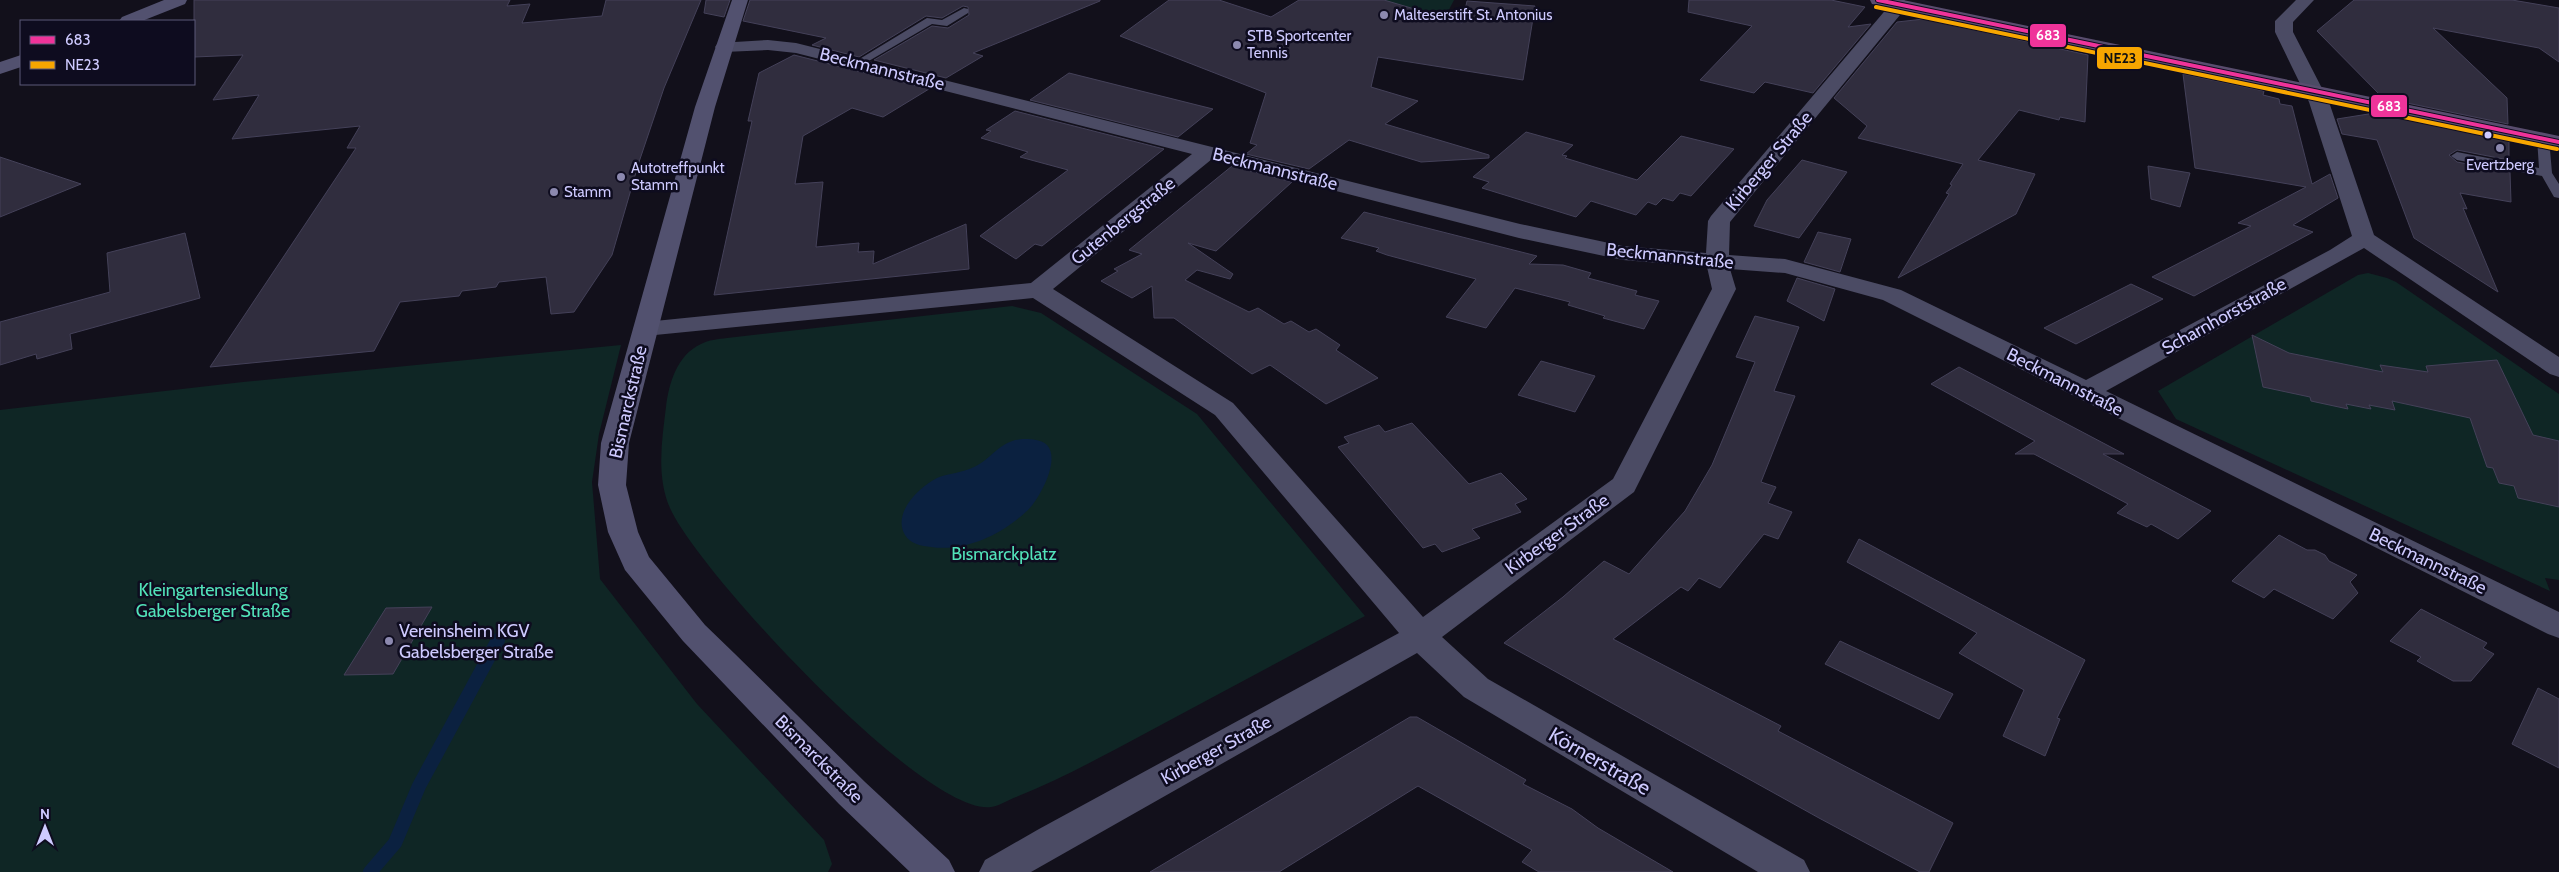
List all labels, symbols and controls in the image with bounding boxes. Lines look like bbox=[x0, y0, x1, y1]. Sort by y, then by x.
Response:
place label: Malteserstift St. Antonius bbox=[1394, 6, 1552, 24]
marker: Malteserstift St. Antonius bbox=[1378, 9, 1390, 21]
legend bbox=[20, 20, 195, 85]
line badge: 683 bbox=[2029, 23, 2067, 48]
text: 683 bbox=[2036, 26, 2060, 44]
place label: STB Sportcenter Tennis bbox=[1247, 27, 1351, 62]
text: 683 bbox=[65, 31, 91, 49]
marker: STB Sportcenter Tennis bbox=[1231, 39, 1243, 51]
street label: Beckmannstraße bbox=[817, 43, 947, 95]
line badge: NE23 bbox=[2096, 46, 2143, 70]
text: NE23 bbox=[2104, 49, 2136, 67]
text: NE23 bbox=[65, 56, 100, 74]
line badge: 683 bbox=[2370, 94, 2408, 118]
text: 683 bbox=[2377, 97, 2401, 115]
street label: Kirberger Straße bbox=[1721, 107, 1817, 215]
unlabelled marker bbox=[2483, 130, 2493, 140]
marker: Evertzberg bbox=[2494, 142, 2506, 154]
street label: Beckmannstraße bbox=[1210, 143, 1340, 195]
place label: Evertzberg bbox=[2466, 156, 2535, 174]
place label: Autotreffpunkt Stamm bbox=[631, 159, 725, 194]
marker: Autotreffpunkt Stamm bbox=[615, 171, 627, 183]
street label: Gutenbergstraße bbox=[1066, 172, 1180, 270]
place label: Stamm bbox=[564, 183, 611, 201]
marker: Stamm bbox=[548, 186, 560, 198]
street label: Beckmannstraße bbox=[1605, 238, 1735, 274]
street label: Scharnhorststraße bbox=[2158, 273, 2290, 359]
street label: Bismarckstraße bbox=[604, 343, 652, 461]
street label: Beckmannstraße bbox=[2003, 343, 2127, 421]
street label: Kirberger Straße bbox=[1501, 489, 1613, 579]
street label: Beckmannstraße bbox=[2366, 523, 2490, 599]
park label: Bismarckplatz bbox=[951, 543, 1057, 565]
park label: Kleingartensiedlung Gabelsberger Straße bbox=[136, 579, 290, 622]
place label: Vereinsheim KGV Gabelsberger Straße bbox=[399, 620, 553, 663]
marker: Vereinsheim KGV Gabelsberger Straße bbox=[383, 635, 395, 647]
street label: Bismarckstraße bbox=[770, 710, 868, 808]
street label: Kirberger Straße bbox=[1157, 711, 1275, 789]
street label: Körnerstraße bbox=[1545, 722, 1656, 800]
north arrow bbox=[20, 802, 70, 852]
text: N bbox=[40, 805, 50, 823]

